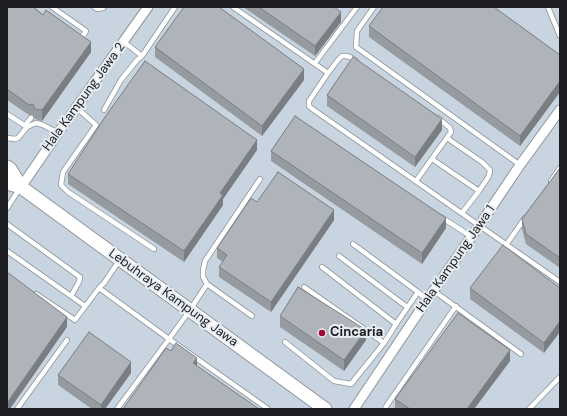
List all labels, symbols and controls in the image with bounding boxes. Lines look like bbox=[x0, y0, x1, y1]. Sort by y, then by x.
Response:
street label: Hala Kampung Jawa 2 bbox=[39, 40, 129, 154]
street label: Hala Kampung Jawa 1 bbox=[413, 203, 499, 315]
street label: Lebuhraya Kampung Jawa bbox=[105, 246, 241, 350]
place label: Cincaria bbox=[330, 325, 383, 341]
marker: Cincaria bbox=[317, 328, 327, 338]

